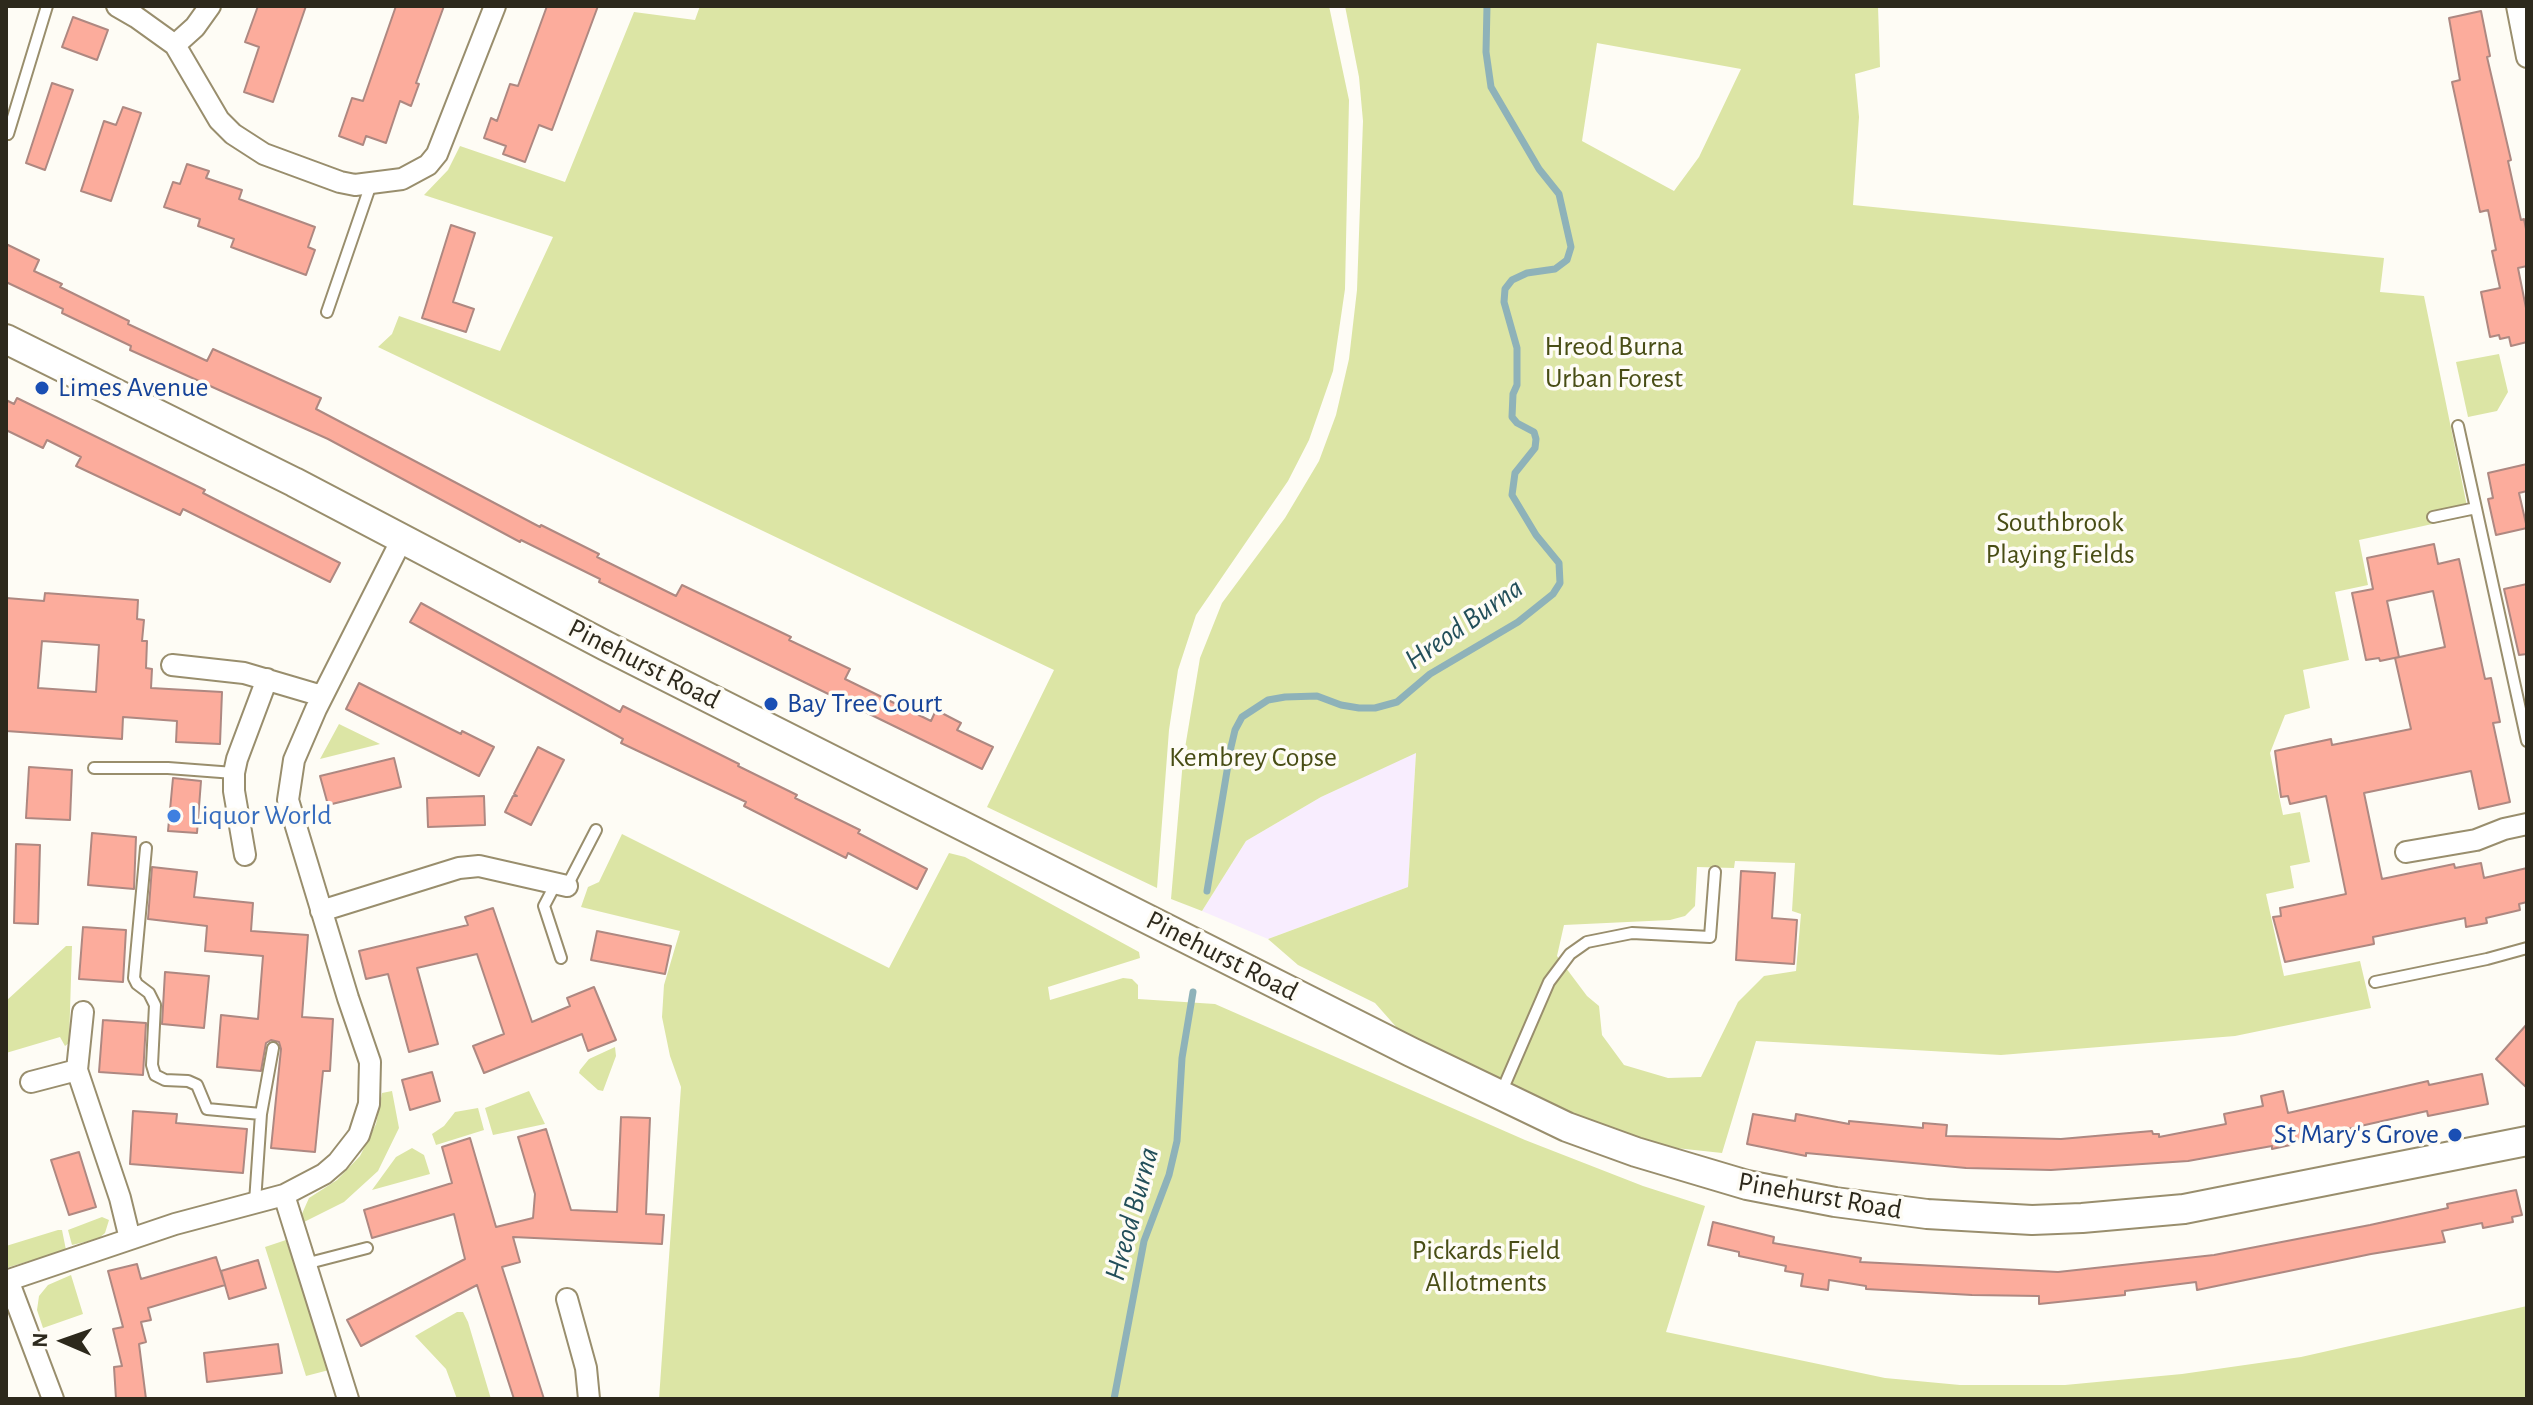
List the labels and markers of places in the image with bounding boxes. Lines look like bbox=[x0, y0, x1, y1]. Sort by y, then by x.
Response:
place label: Limes Avenue bbox=[58, 371, 208, 405]
marker: Limes Avenue bbox=[33, 379, 51, 397]
place label: Bay Tree Court bbox=[787, 687, 942, 721]
marker: Bay Tree Court bbox=[762, 695, 780, 713]
place label: Liquor World bbox=[190, 799, 332, 833]
marker: Liquor World bbox=[165, 807, 183, 825]
place label: St Mary's Grove bbox=[2274, 1118, 2439, 1152]
marker: St Mary's Grove bbox=[2446, 1126, 2464, 1144]

